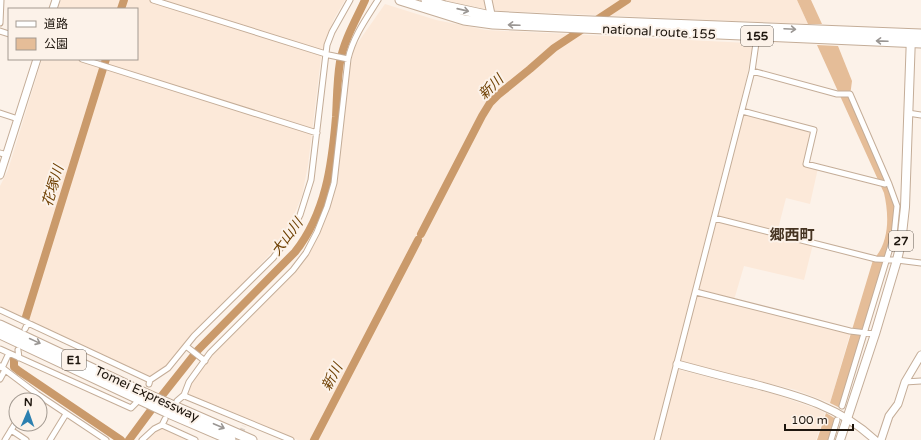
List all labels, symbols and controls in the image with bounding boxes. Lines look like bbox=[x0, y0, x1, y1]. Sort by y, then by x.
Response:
one-way arrow bbox=[457, 7, 470, 15]
legend bbox=[8, 8, 138, 60]
text: 道路 bbox=[44, 17, 68, 31]
one-way arrow bbox=[508, 21, 521, 29]
street label: national route 155 bbox=[602, 21, 716, 43]
road number: 155 bbox=[741, 26, 773, 46]
one-way arrow bbox=[783, 26, 796, 33]
text: 公園 bbox=[44, 37, 68, 51]
one-way arrow bbox=[876, 38, 889, 45]
water label: 新川 bbox=[475, 70, 508, 103]
water label: 花塚川 bbox=[39, 162, 68, 209]
water label: 大山川 bbox=[268, 214, 308, 259]
district label: 郷西町 bbox=[769, 226, 815, 244]
road number: 27 bbox=[889, 231, 913, 251]
one-way arrow bbox=[29, 338, 41, 345]
road number: E1 bbox=[62, 350, 86, 370]
water label: 新川 bbox=[318, 359, 347, 393]
street label: Tomei Expressway bbox=[92, 363, 202, 425]
north arrow bbox=[8, 392, 48, 432]
text: N bbox=[24, 396, 33, 409]
scale bar bbox=[785, 406, 853, 432]
text: 100 m bbox=[791, 413, 828, 427]
one-way arrow bbox=[213, 423, 225, 431]

